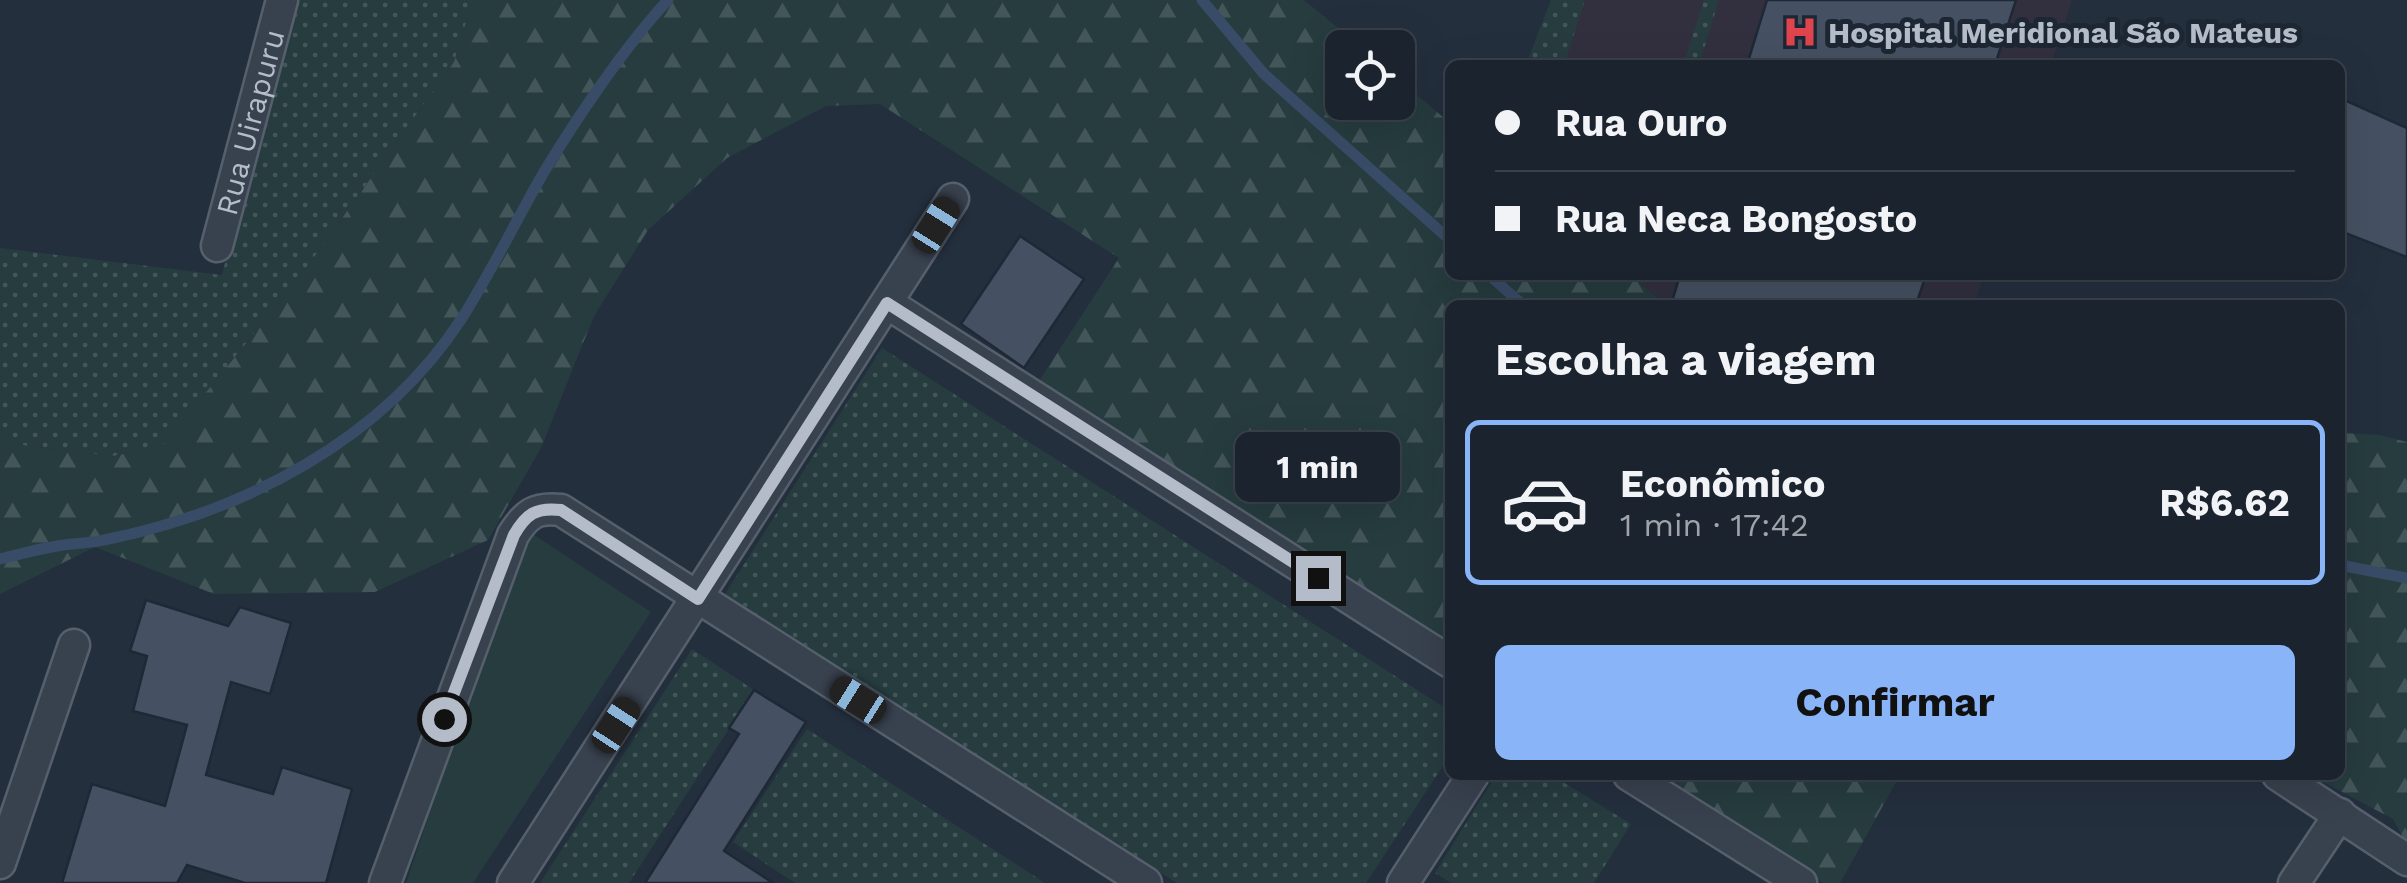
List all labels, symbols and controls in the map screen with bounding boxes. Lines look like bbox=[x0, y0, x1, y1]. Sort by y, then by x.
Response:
hospital icon: Hospital Meridional São Mateus bbox=[1781, 13, 1819, 51]
place label: Hospital Meridional São Mateus bbox=[1828, 15, 2298, 50]
street label: Rua Uirapuru bbox=[208, 26, 291, 219]
map controls bbox=[1325, 30, 1415, 120]
button: locate bbox=[1325, 30, 1415, 120]
text: Rua Ouro bbox=[1555, 101, 1727, 145]
car bbox=[907, 192, 965, 258]
text: Rua Neca Bongosto bbox=[1555, 197, 1917, 241]
text: Escolha a viagem bbox=[1495, 333, 1877, 386]
callout: 1 min bbox=[1236, 433, 1400, 503]
text: 1 min bbox=[1276, 448, 1359, 486]
icon: car bbox=[1500, 458, 1590, 548]
text: Econômico bbox=[1620, 462, 1825, 506]
text: R$6.62 bbox=[2159, 481, 2290, 525]
text: 1 min · 17:42 bbox=[1620, 506, 1809, 544]
route end bbox=[1296, 556, 1341, 601]
button: Confirmar bbox=[1495, 645, 2295, 760]
car bbox=[825, 671, 891, 729]
car bbox=[587, 692, 645, 758]
route start bbox=[422, 697, 467, 742]

